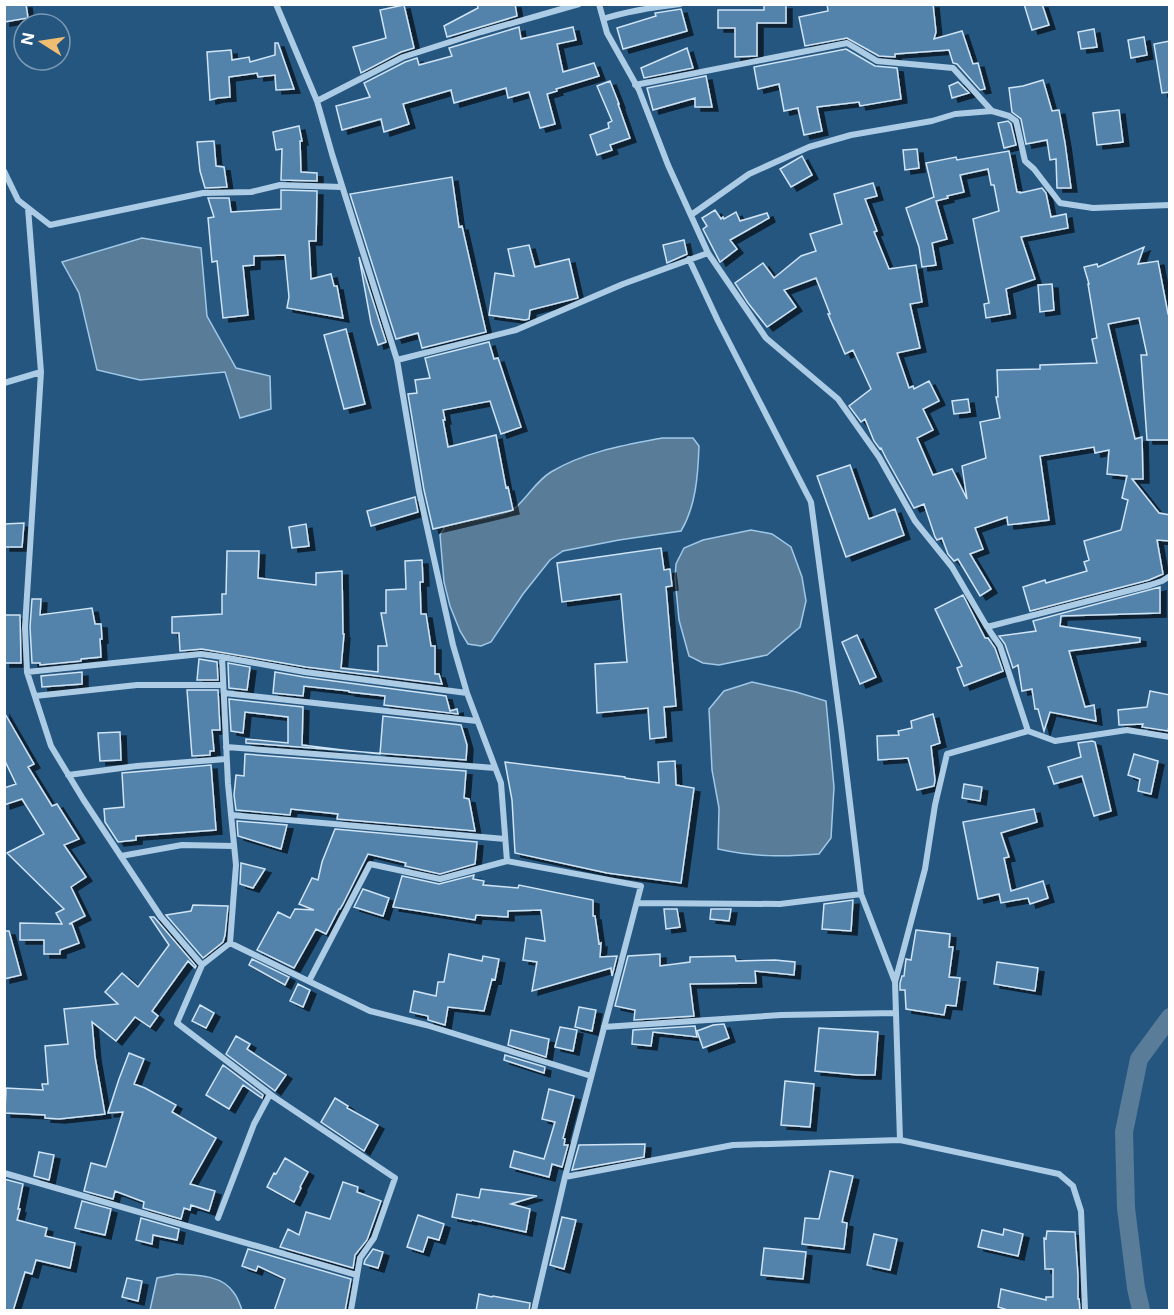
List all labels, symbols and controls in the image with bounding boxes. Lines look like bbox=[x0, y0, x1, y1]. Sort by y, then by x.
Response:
north arrow bbox=[12, 12, 72, 72]
text: N bbox=[16, 31, 38, 47]

